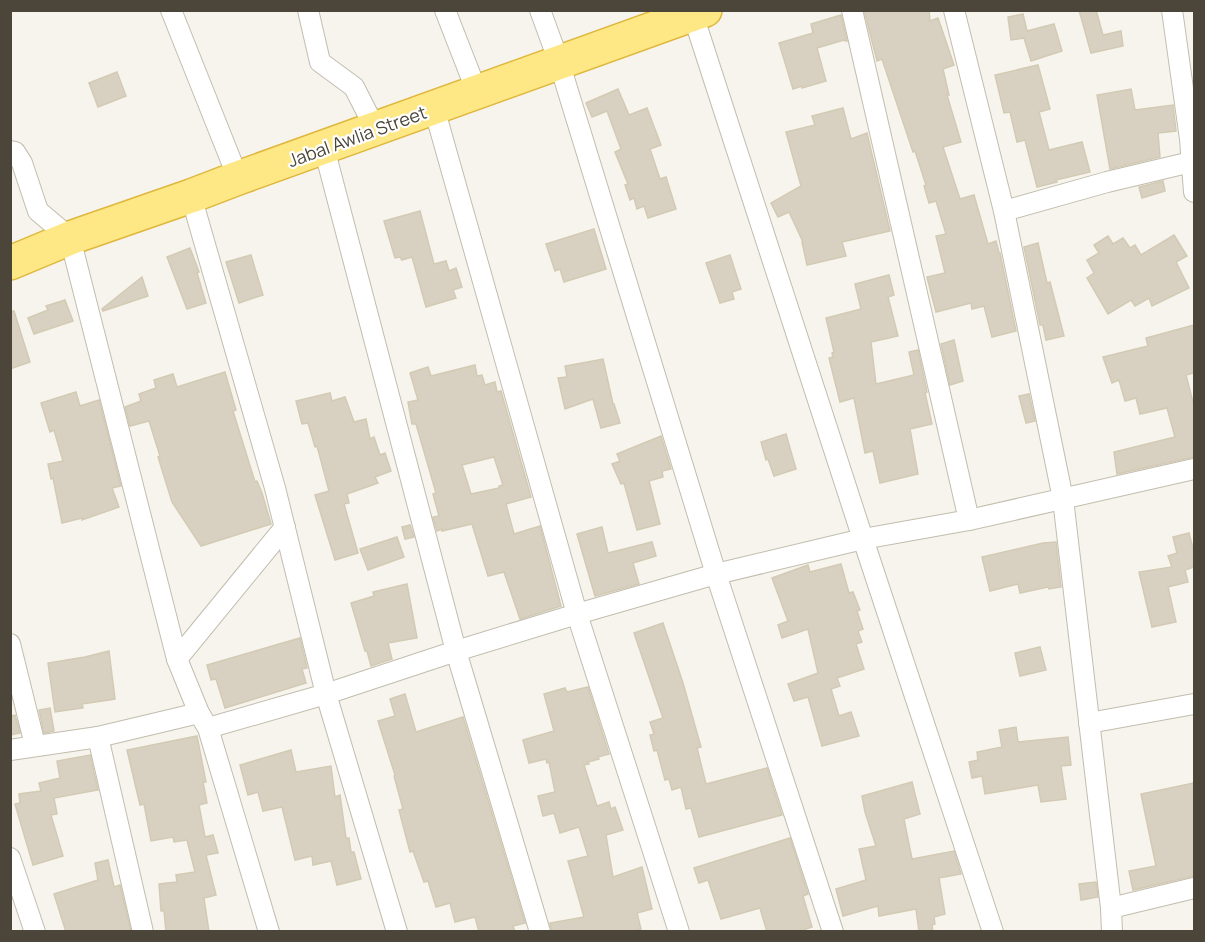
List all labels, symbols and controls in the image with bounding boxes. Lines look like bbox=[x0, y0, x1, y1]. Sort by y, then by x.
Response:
street label: Jabal Awlia Street bbox=[284, 100, 430, 172]

